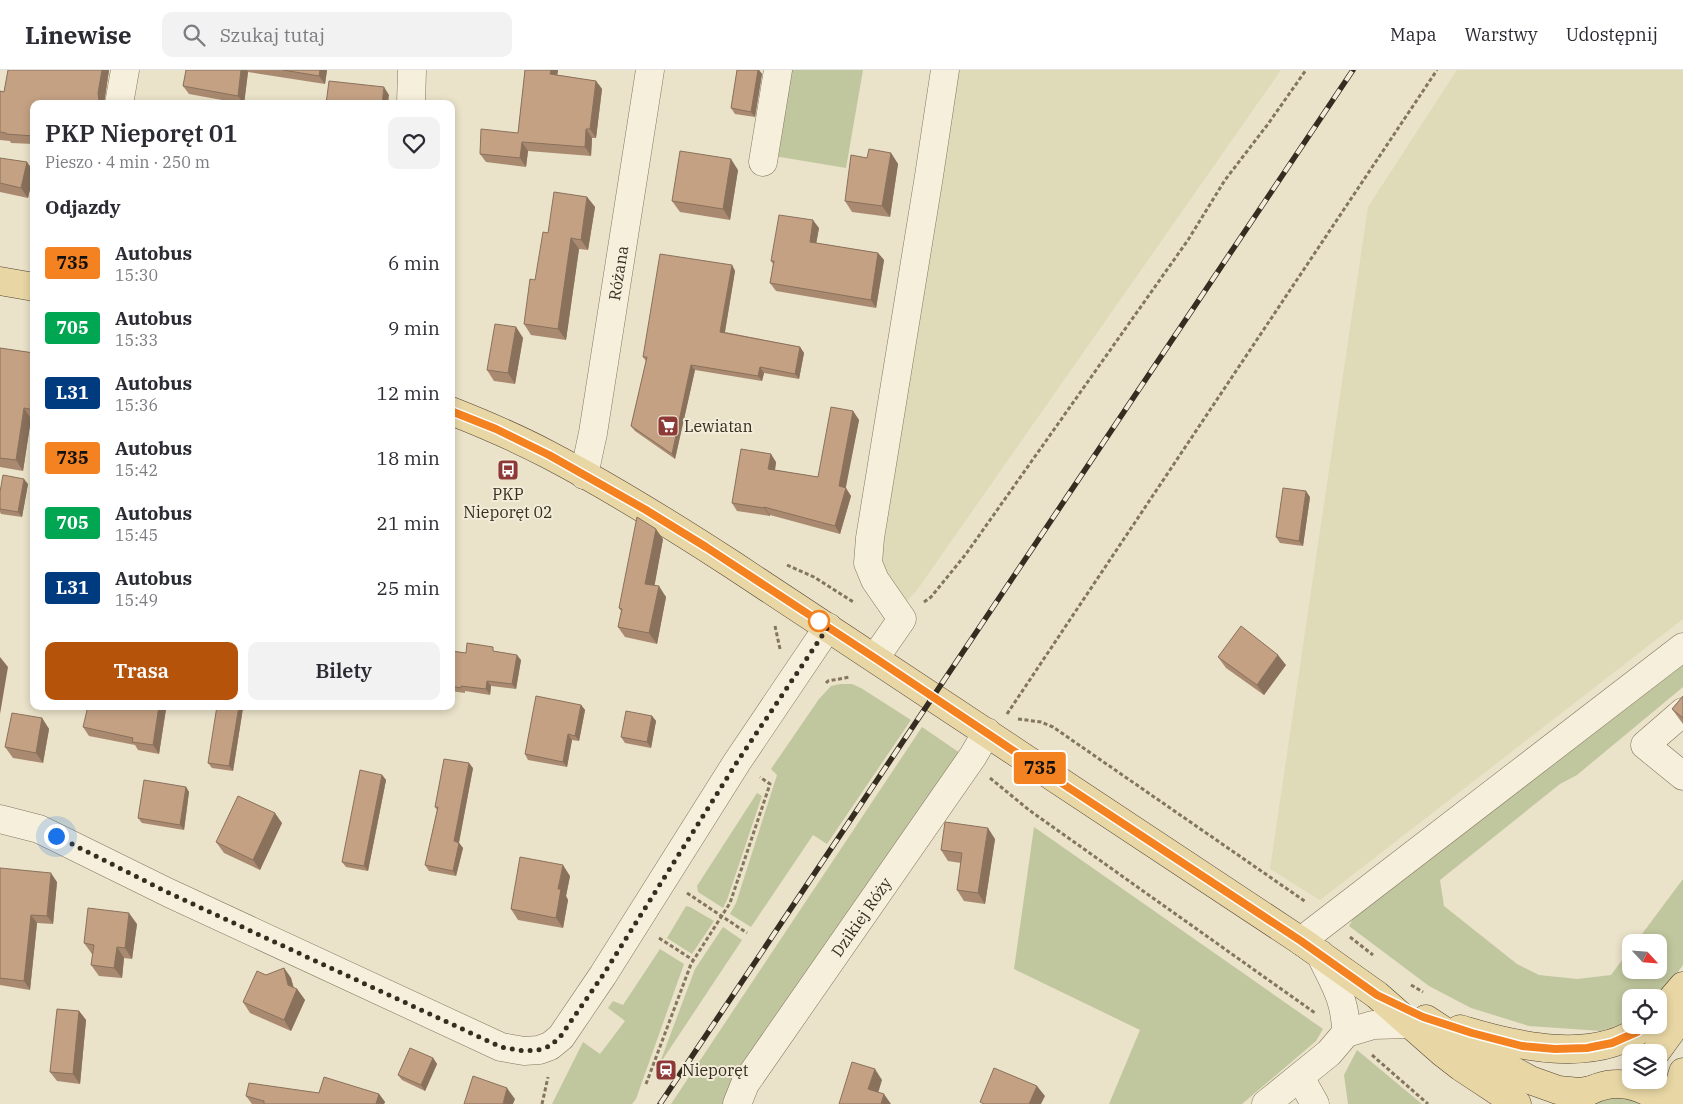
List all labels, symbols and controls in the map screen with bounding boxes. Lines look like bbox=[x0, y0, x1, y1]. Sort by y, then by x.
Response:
search box bbox=[162, 12, 512, 57]
text: Linewise bbox=[25, 19, 132, 51]
icon: search bbox=[180, 21, 208, 49]
text: Szukaj tutaj bbox=[220, 23, 325, 47]
text: Mapa bbox=[1390, 23, 1437, 46]
text: Warstwy bbox=[1465, 23, 1538, 46]
text: Udostępnij bbox=[1566, 23, 1658, 46]
text: PKP Nieporęt 01 bbox=[45, 117, 238, 149]
button: heart bbox=[388, 117, 440, 169]
text: Pieszo · 4 min · 250 m bbox=[45, 152, 210, 172]
text: Odjazdy bbox=[45, 195, 121, 219]
text: Autobus bbox=[115, 241, 192, 265]
street label: Różana bbox=[604, 244, 632, 302]
text: 735 bbox=[56, 251, 89, 274]
text: 6 min bbox=[388, 251, 440, 275]
text: 15:30 bbox=[115, 265, 158, 285]
text: Autobus bbox=[115, 306, 192, 330]
text: 705 bbox=[56, 316, 89, 339]
text: 9 min bbox=[388, 316, 440, 340]
text: 15:33 bbox=[115, 330, 158, 350]
text: Autobus bbox=[115, 371, 192, 395]
text: L31 bbox=[56, 381, 89, 404]
text: 12 min bbox=[377, 381, 440, 405]
text: 15:36 bbox=[115, 395, 158, 415]
supermarket icon: Lewiatan bbox=[656, 414, 680, 438]
place label: Lewiatan bbox=[684, 416, 753, 436]
text: Autobus bbox=[115, 436, 192, 460]
text: 735 bbox=[56, 446, 89, 469]
text: 18 min bbox=[377, 446, 440, 470]
bus stop icon: PKP Nieporęt 02 bbox=[496, 458, 520, 482]
text: 15:42 bbox=[115, 460, 158, 480]
place label: PKP Nieporęt 02 bbox=[463, 484, 553, 522]
text: Autobus bbox=[115, 501, 192, 525]
text: 705 bbox=[56, 511, 89, 534]
text: 21 min bbox=[377, 511, 440, 535]
text: 15:45 bbox=[115, 525, 158, 545]
text: Autobus bbox=[115, 566, 192, 590]
text: L31 bbox=[56, 576, 89, 599]
text: 25 min bbox=[377, 576, 440, 600]
text: 15:49 bbox=[115, 590, 158, 610]
unlabelled marker bbox=[808, 610, 830, 632]
button: Trasa bbox=[45, 642, 238, 700]
button: Bilety bbox=[248, 642, 440, 700]
line badge: 735 bbox=[1011, 752, 1069, 784]
text: 735 bbox=[1024, 756, 1056, 779]
your location bbox=[44, 824, 69, 849]
street label: Dzikiej Róży bbox=[827, 873, 896, 960]
north arrow bbox=[1622, 934, 1668, 979]
map controls bbox=[1622, 934, 1667, 1089]
button: locate bbox=[1622, 989, 1667, 1034]
button: layers bbox=[1622, 1044, 1667, 1089]
station icon: Nieporęt bbox=[654, 1058, 678, 1082]
place label: Nieporęt bbox=[682, 1060, 749, 1080]

